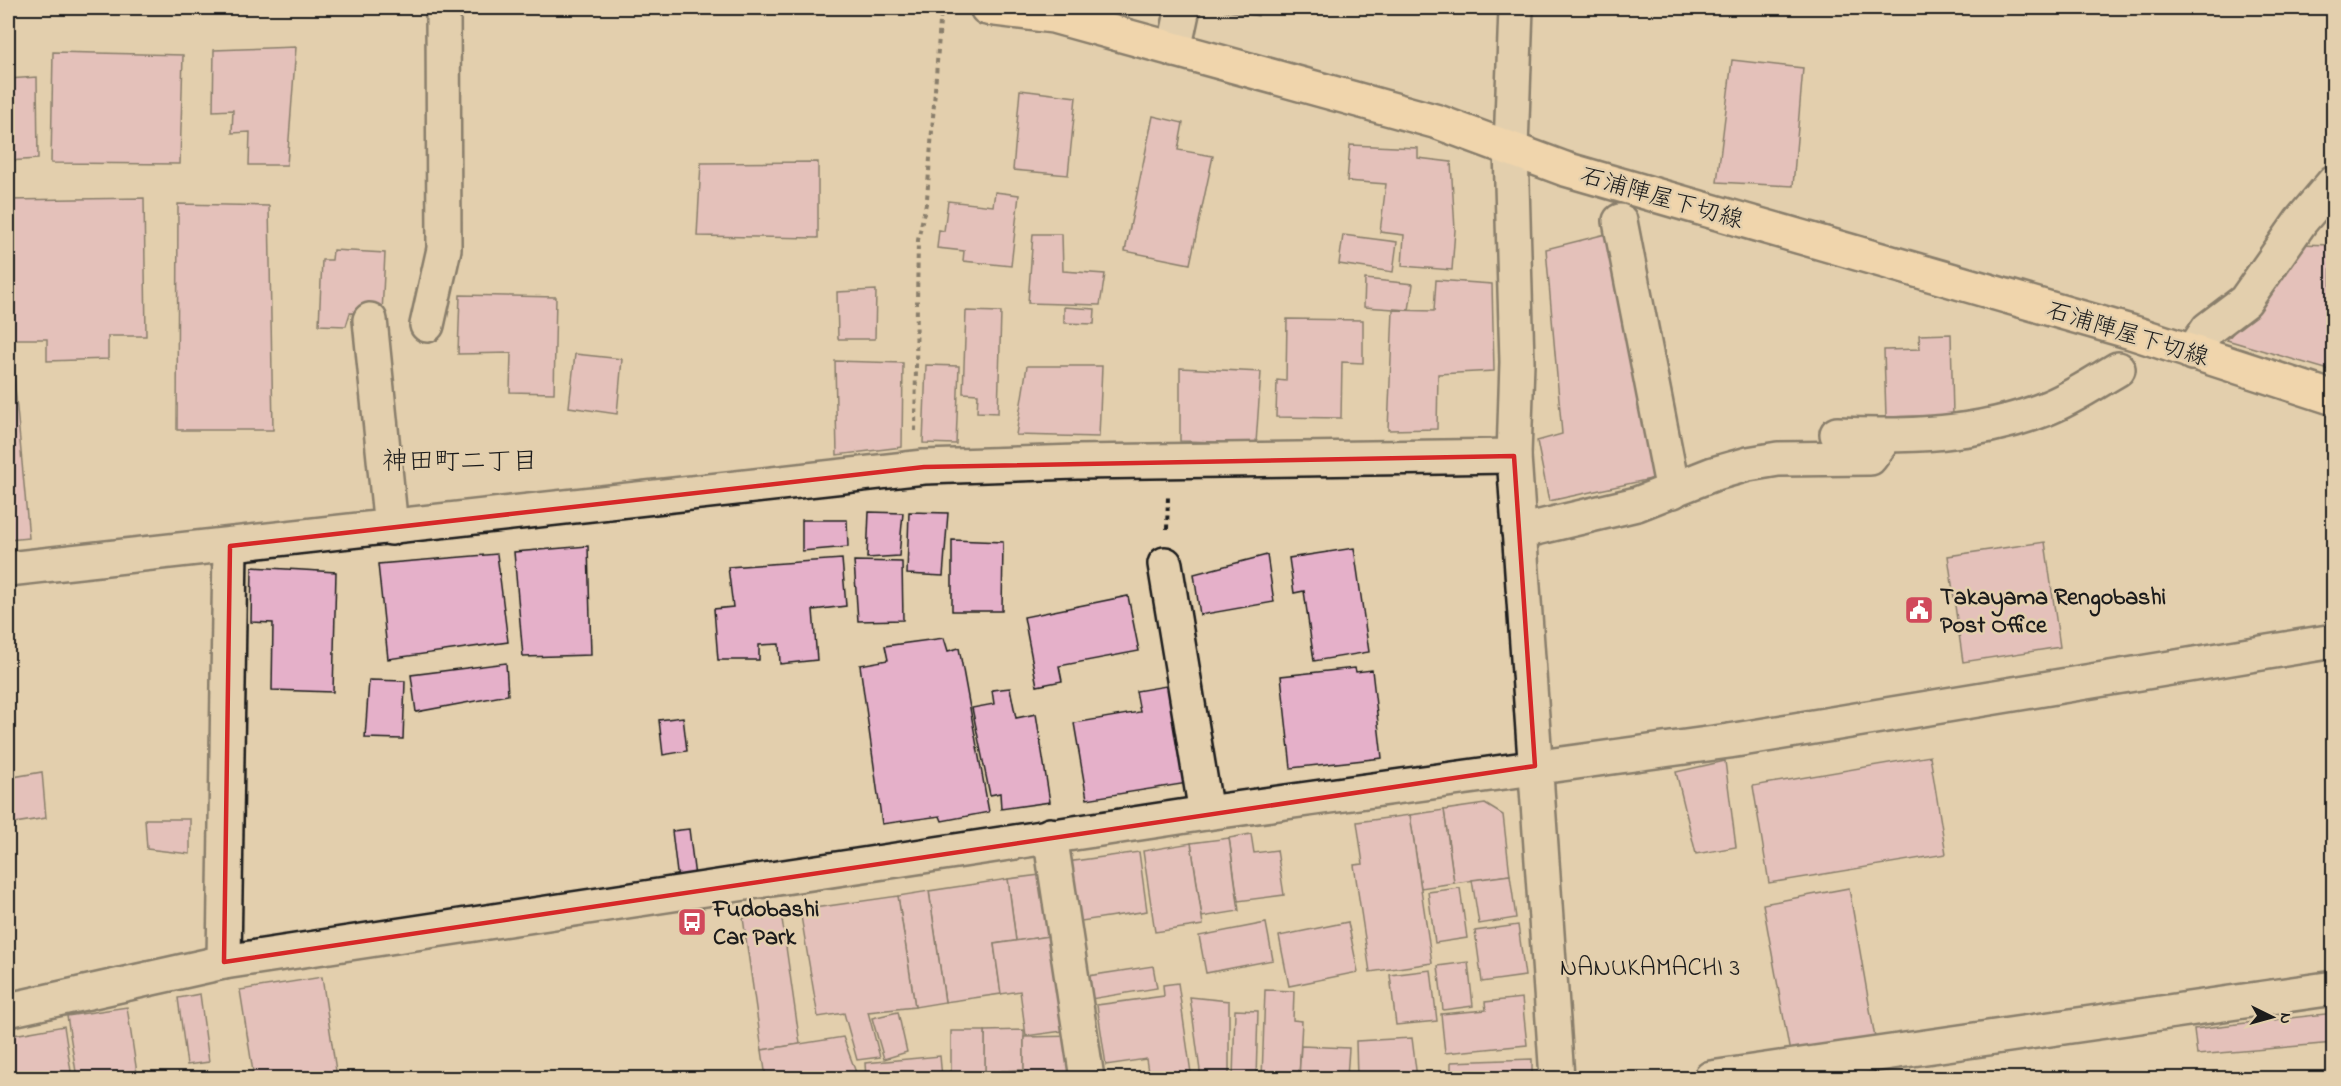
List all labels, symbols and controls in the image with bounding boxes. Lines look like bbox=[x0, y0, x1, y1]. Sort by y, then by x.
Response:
street label: 石浦陣屋下切線 bbox=[1576, 159, 1747, 239]
street label: 石浦陣屋下切線 bbox=[2042, 294, 2213, 377]
district label: 神田町二丁目 bbox=[382, 444, 538, 482]
place label: Takayama Rengobashi Post Office bbox=[1940, 581, 2166, 644]
public building icon: Takayama Rengobashi Post Office bbox=[1903, 594, 1935, 626]
place label: Fudobashi Car Park bbox=[712, 893, 819, 956]
bus stop icon: Fudobashi Car Park bbox=[676, 906, 708, 938]
district label: NANUKAMACHI 3 bbox=[1560, 950, 1740, 988]
north arrow bbox=[2242, 987, 2302, 1047]
text: N bbox=[2273, 1012, 2297, 1025]

